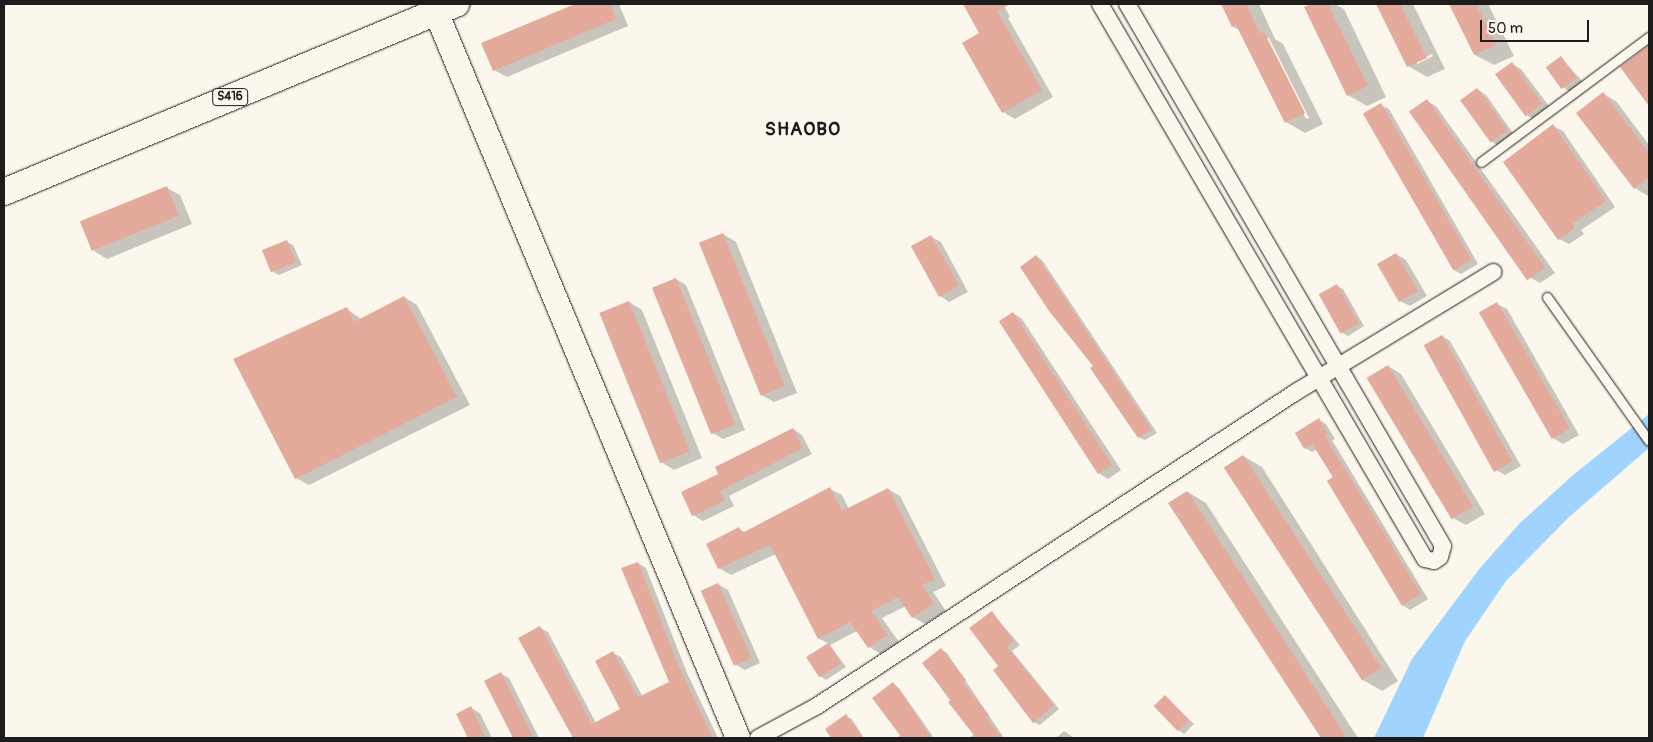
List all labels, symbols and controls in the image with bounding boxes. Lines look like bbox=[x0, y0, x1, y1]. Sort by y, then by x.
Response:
scale bar bbox=[1483, 10, 1592, 42]
text: 50 m bbox=[1488, 19, 1523, 38]
road number: S416 bbox=[211, 88, 249, 106]
district label: SHAOBO bbox=[764, 119, 842, 141]

